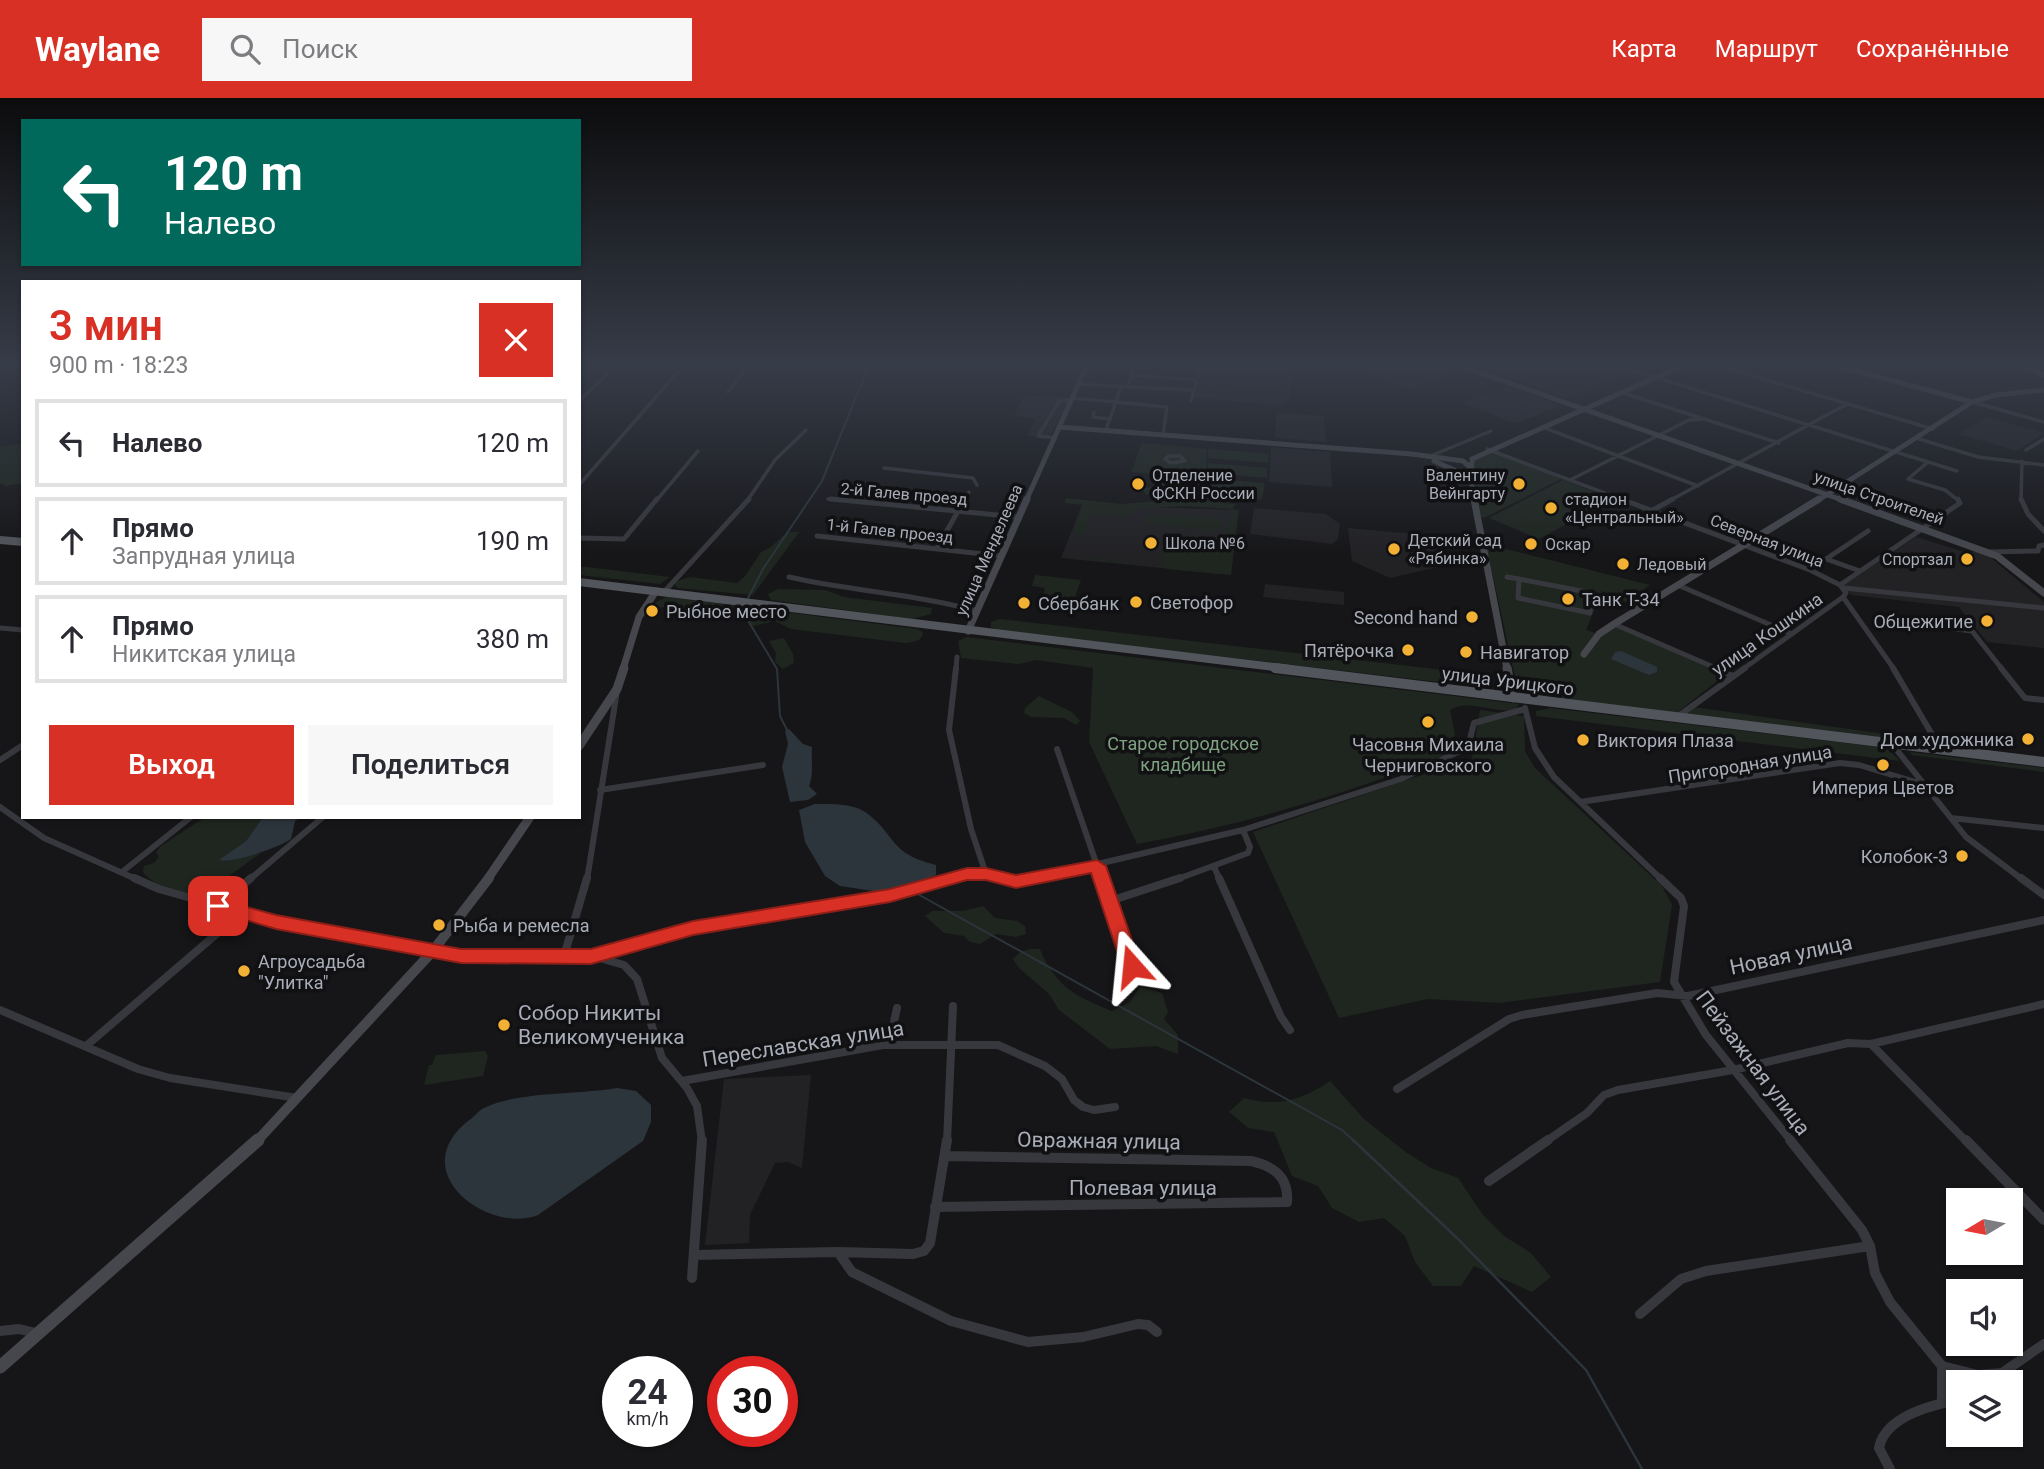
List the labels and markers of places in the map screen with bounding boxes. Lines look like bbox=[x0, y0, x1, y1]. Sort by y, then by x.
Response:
place label: Отделение ФСКН России bbox=[1152, 466, 1255, 503]
place label: Валентину Вейнгарту bbox=[1426, 466, 1505, 503]
marker: Отделение ФСКН России bbox=[1130, 476, 1146, 492]
marker: Валентину Вейнгарту bbox=[1511, 476, 1527, 492]
place label: стадион «Центральный» bbox=[1565, 490, 1684, 527]
marker: стадион «Центральный» bbox=[1543, 500, 1559, 516]
place label: Детский сад «Рябинка» bbox=[1408, 531, 1502, 568]
place label: Школа №6 bbox=[1165, 534, 1245, 553]
marker: Школа №6 bbox=[1143, 535, 1159, 551]
place label: Оскар bbox=[1545, 535, 1591, 554]
marker: Оскар bbox=[1523, 536, 1539, 552]
marker: Детский сад «Рябинка» bbox=[1386, 541, 1402, 557]
place label: Спортзал bbox=[1882, 550, 1953, 569]
marker: Спортзал bbox=[1959, 551, 1975, 567]
place label: Ледовый bbox=[1637, 555, 1706, 574]
marker: Ледовый bbox=[1615, 556, 1631, 572]
place label: Танк Т-34 bbox=[1582, 589, 1660, 610]
marker: Танк Т-34 bbox=[1560, 591, 1576, 607]
place label: Светофор bbox=[1150, 592, 1233, 613]
place label: Сбербанк bbox=[1038, 593, 1119, 614]
marker: Светофор bbox=[1128, 594, 1144, 610]
marker: Сбербанк bbox=[1016, 595, 1032, 611]
place label: Рыбное место bbox=[666, 601, 787, 622]
marker: Рыбное место bbox=[644, 603, 660, 619]
place label: Second hand bbox=[1354, 607, 1458, 628]
marker: Second hand bbox=[1464, 609, 1480, 625]
place label: Общежитие bbox=[1873, 611, 1973, 632]
marker: Общежитие bbox=[1979, 613, 1995, 629]
place label: Пятёрочка bbox=[1304, 640, 1394, 661]
marker: Пятёрочка bbox=[1400, 642, 1416, 658]
place label: Навигатор bbox=[1480, 642, 1569, 663]
marker: Навигатор bbox=[1458, 644, 1474, 660]
marker: Часовня Михаила Черниговского bbox=[1420, 714, 1436, 730]
place label: Дом художника bbox=[1880, 729, 2014, 750]
place label: Виктория Плаза bbox=[1597, 730, 1734, 751]
marker: Дом художника bbox=[2020, 731, 2036, 747]
marker: Виктория Плаза bbox=[1575, 732, 1591, 748]
place label: Часовня Михаила Черниговского bbox=[1352, 734, 1504, 776]
marker: Империя Цветов bbox=[1875, 757, 1891, 773]
place label: Империя Цветов bbox=[1812, 777, 1954, 798]
place label: Колобок-3 bbox=[1861, 846, 1948, 867]
marker: Колобок-3 bbox=[1954, 848, 1970, 864]
pin bbox=[188, 876, 248, 936]
place label: Рыба и ремесла bbox=[453, 915, 590, 936]
marker: Рыба и ремесла bbox=[431, 917, 447, 933]
place label: Агроусадьба "Улитка" bbox=[258, 951, 366, 993]
marker: Агроусадьба "Улитка" bbox=[236, 963, 252, 979]
place label: Собор Никиты Великомученика bbox=[518, 1001, 685, 1049]
marker: Собор Никиты Великомученика bbox=[496, 1017, 512, 1033]

